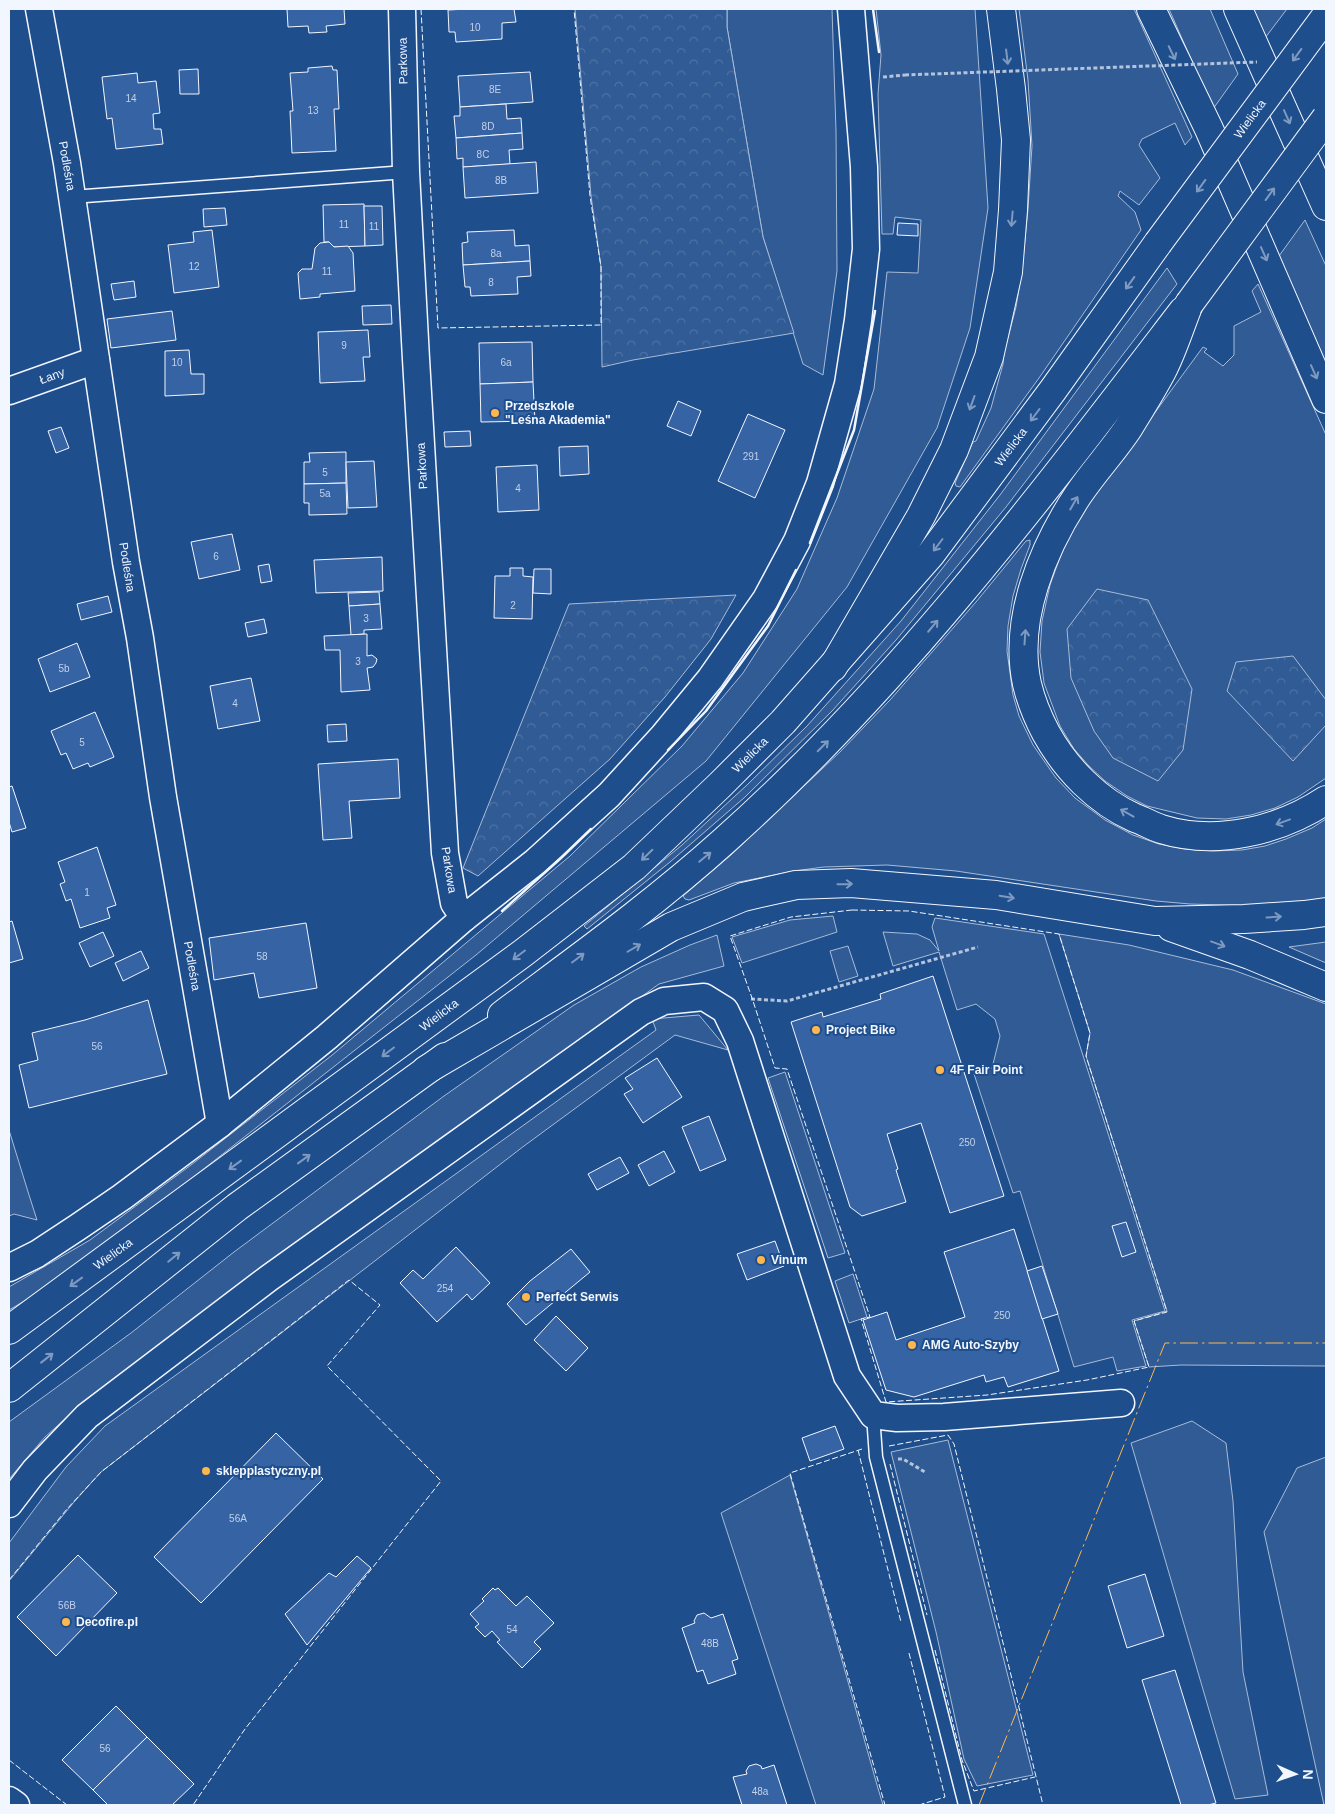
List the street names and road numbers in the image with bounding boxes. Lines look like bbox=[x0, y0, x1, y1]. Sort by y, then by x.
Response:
street label: Parkowa bbox=[396, 37, 410, 84]
street label: Wielicka bbox=[1231, 97, 1269, 141]
street label: Podleśna bbox=[56, 140, 78, 192]
street label: Łany bbox=[37, 365, 67, 387]
street label: Wielicka bbox=[992, 425, 1030, 469]
street label: Parkowa bbox=[414, 442, 430, 490]
street label: Podleśna bbox=[116, 541, 138, 593]
street label: Wielicka bbox=[729, 734, 771, 776]
street label: Parkowa bbox=[438, 846, 460, 894]
street label: Podleśna bbox=[181, 940, 203, 992]
street label: Wielicka bbox=[417, 996, 461, 1034]
street label: Wielicka bbox=[91, 1235, 135, 1273]

